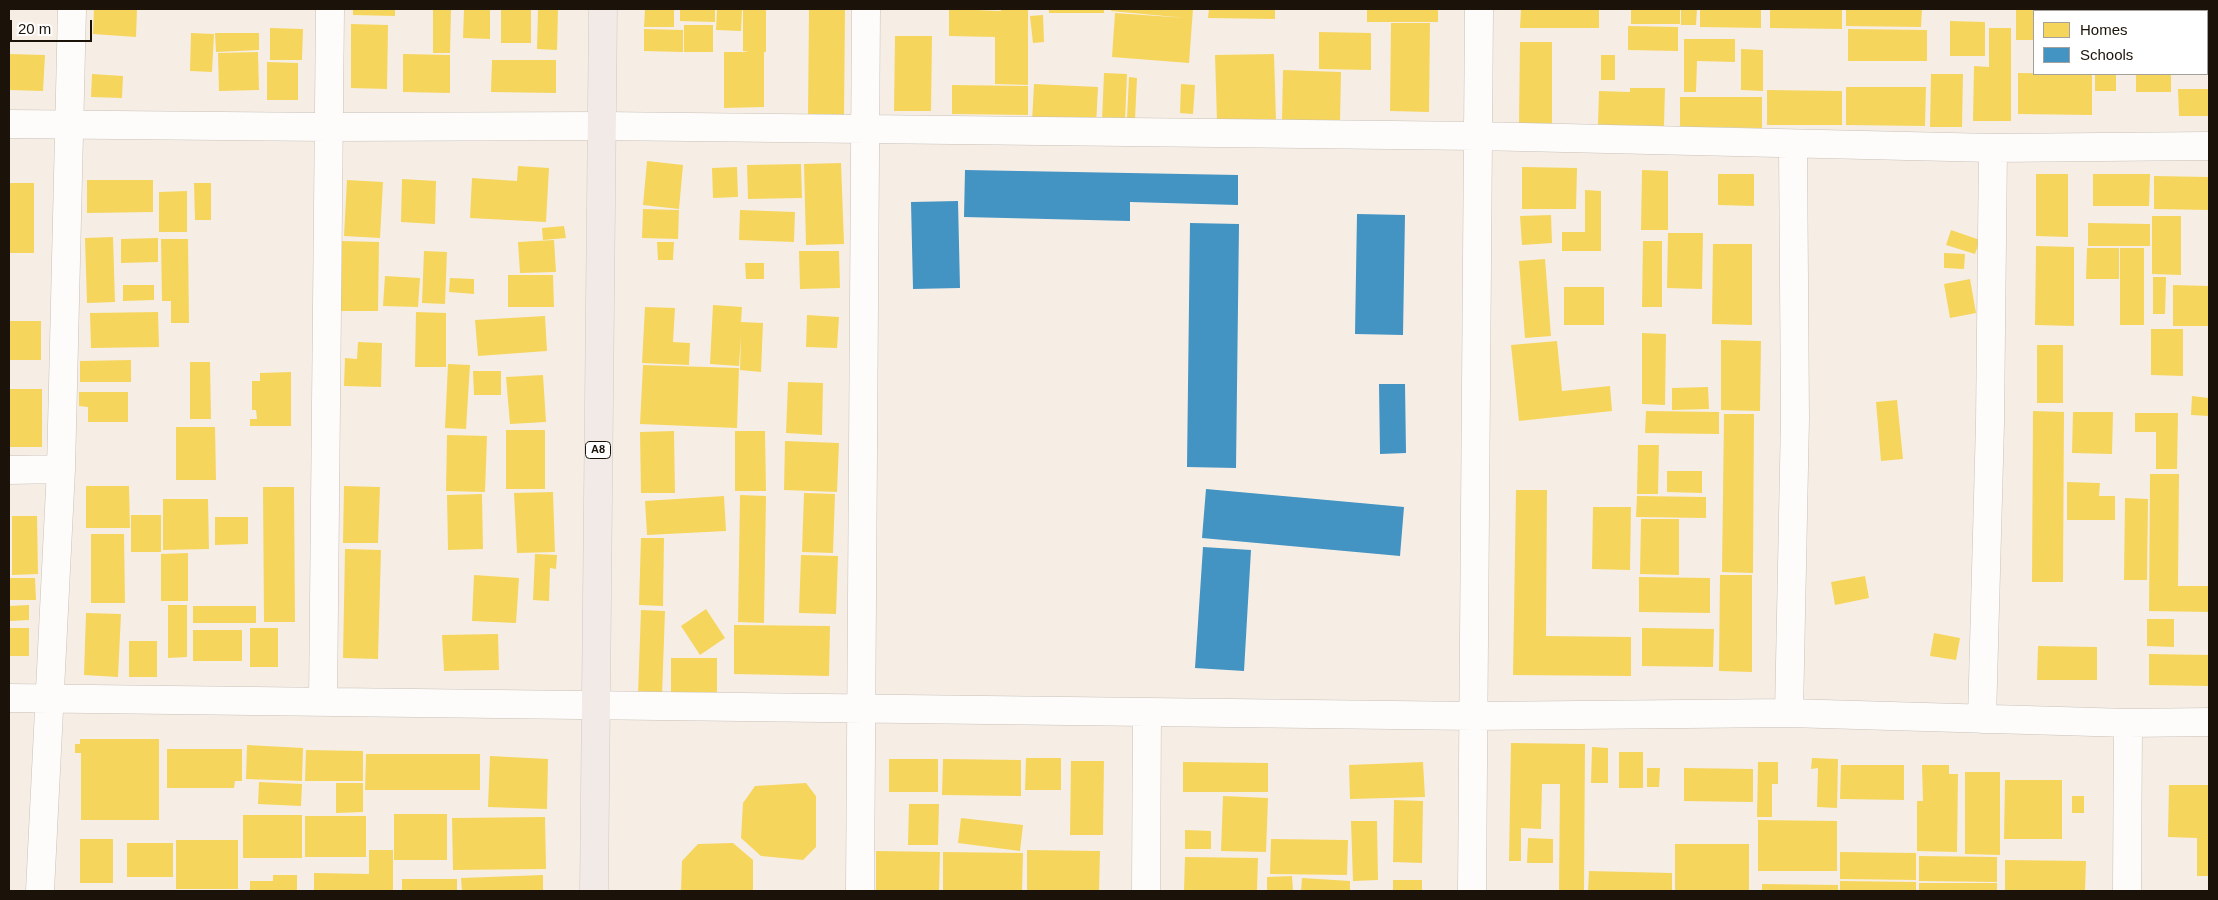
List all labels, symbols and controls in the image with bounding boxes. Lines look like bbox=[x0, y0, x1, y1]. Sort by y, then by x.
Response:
scale bar bbox=[12, 10, 95, 42]
legend bbox=[2033, 10, 2208, 75]
text: 20 m bbox=[18, 20, 51, 37]
text: Homes bbox=[2080, 21, 2128, 38]
text: Schools bbox=[2080, 46, 2133, 63]
road number: A8 bbox=[586, 442, 610, 458]

